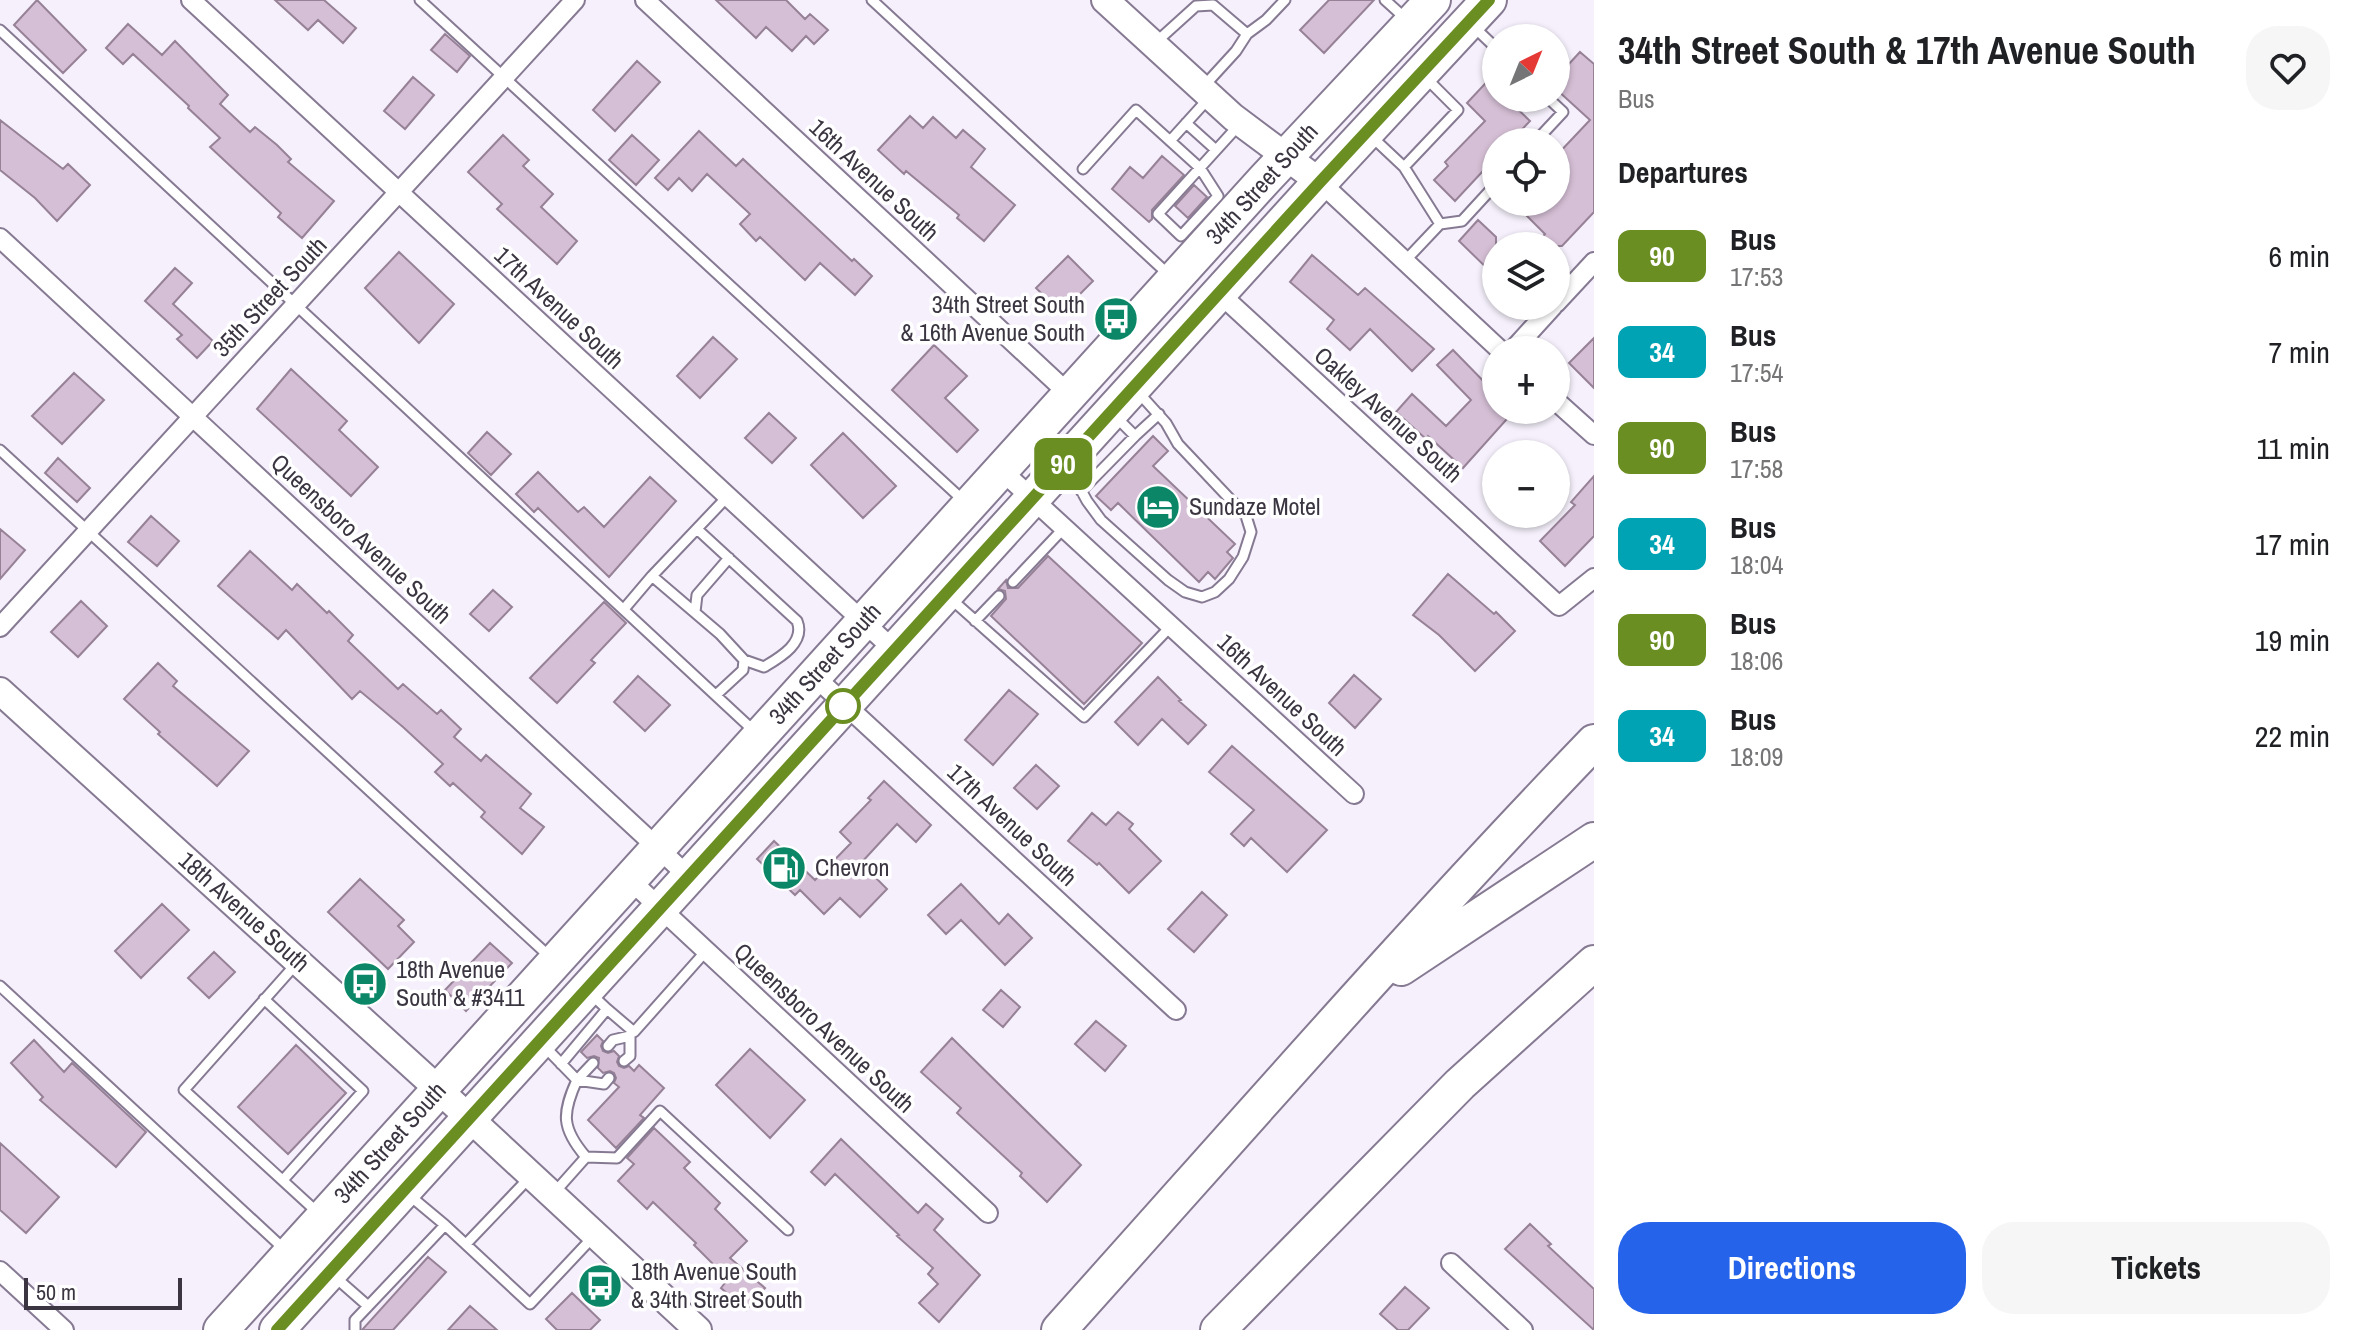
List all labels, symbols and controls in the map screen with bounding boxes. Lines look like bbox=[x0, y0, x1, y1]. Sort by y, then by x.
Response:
north arrow bbox=[1482, 24, 1570, 112]
map controls bbox=[1482, 24, 1570, 528]
text: 34th Street South & 17th Avenue South bbox=[1618, 25, 2196, 76]
button: heart bbox=[2246, 26, 2330, 110]
text: Bus bbox=[1618, 81, 1655, 116]
street label: 16th Avenue South bbox=[803, 111, 946, 248]
street label: 34th Street South bbox=[1198, 116, 1324, 251]
button: locate bbox=[1482, 128, 1570, 216]
text: Departures bbox=[1618, 152, 1748, 192]
text: Bus bbox=[1730, 219, 1776, 259]
street label: 35th Street South bbox=[205, 229, 333, 363]
button: layers bbox=[1482, 232, 1570, 320]
text: 6 min bbox=[2268, 236, 2330, 276]
text: 90 bbox=[1649, 237, 1675, 275]
street label: 17th Avenue South bbox=[488, 239, 631, 376]
text: 17:53 bbox=[1730, 259, 1783, 294]
place label: 34th Street South & 16th Avenue South bbox=[900, 288, 1085, 348]
bus stop icon: 34th Street South & 16th Avenue South bbox=[1092, 295, 1140, 343]
text: Bus bbox=[1730, 315, 1776, 355]
text: 7 min bbox=[2268, 332, 2330, 372]
text: 34 bbox=[1649, 333, 1675, 371]
button: + bbox=[1482, 336, 1570, 424]
street label: Oakley Avenue South bbox=[1308, 339, 1470, 489]
text: 17:54 bbox=[1730, 355, 1783, 390]
text: Bus bbox=[1730, 411, 1776, 451]
text: 11 min bbox=[2257, 428, 2330, 468]
text: 90 bbox=[1649, 429, 1675, 467]
line badge: 90 bbox=[1027, 438, 1099, 490]
button: − bbox=[1482, 440, 1570, 528]
text: 90 bbox=[1050, 445, 1076, 483]
street label: Queensboro Avenue South bbox=[264, 446, 459, 630]
text: 17:58 bbox=[1730, 451, 1783, 486]
hotel icon: Sundaze Motel bbox=[1134, 483, 1182, 531]
place label: Sundaze Motel bbox=[1189, 490, 1320, 522]
text: Bus bbox=[1730, 507, 1776, 547]
text: 17 min bbox=[2255, 524, 2330, 564]
text: 34 bbox=[1649, 525, 1675, 563]
text: 18:04 bbox=[1730, 547, 1783, 582]
street label: 34th Street South bbox=[761, 596, 887, 731]
text: Bus bbox=[1730, 603, 1776, 643]
text: 19 min bbox=[2255, 620, 2330, 660]
text: 90 bbox=[1649, 621, 1675, 659]
street label: 16th Avenue South bbox=[1211, 626, 1354, 763]
text: 18:06 bbox=[1730, 643, 1783, 678]
unlabelled marker bbox=[826, 689, 860, 723]
text: Bus bbox=[1730, 699, 1776, 739]
text: 22 min bbox=[2255, 716, 2330, 756]
text: 34 bbox=[1649, 717, 1675, 755]
text: 18:09 bbox=[1730, 739, 1783, 774]
street label: 17th Avenue South bbox=[941, 756, 1084, 893]
street label: 18th Avenue South bbox=[172, 844, 317, 979]
fuel station icon: Chevron bbox=[760, 844, 808, 892]
place label: Chevron bbox=[815, 851, 889, 883]
street label: Queensboro Avenue South bbox=[727, 935, 922, 1119]
place label: 18th Avenue South & #3411 bbox=[396, 953, 525, 1013]
bus stop icon: 18th Avenue South & #3411 bbox=[341, 960, 389, 1008]
street label: 34th Street South bbox=[326, 1075, 452, 1210]
button: Directions bbox=[1618, 1222, 1966, 1314]
button: Tickets bbox=[1982, 1222, 2330, 1314]
place label: 18th Avenue South & 34th Street South bbox=[631, 1255, 803, 1315]
bus stop icon: 18th Avenue South & 34th Street South bbox=[576, 1262, 624, 1310]
scale bar bbox=[24, 1274, 182, 1310]
text: 50 m bbox=[36, 1277, 76, 1307]

